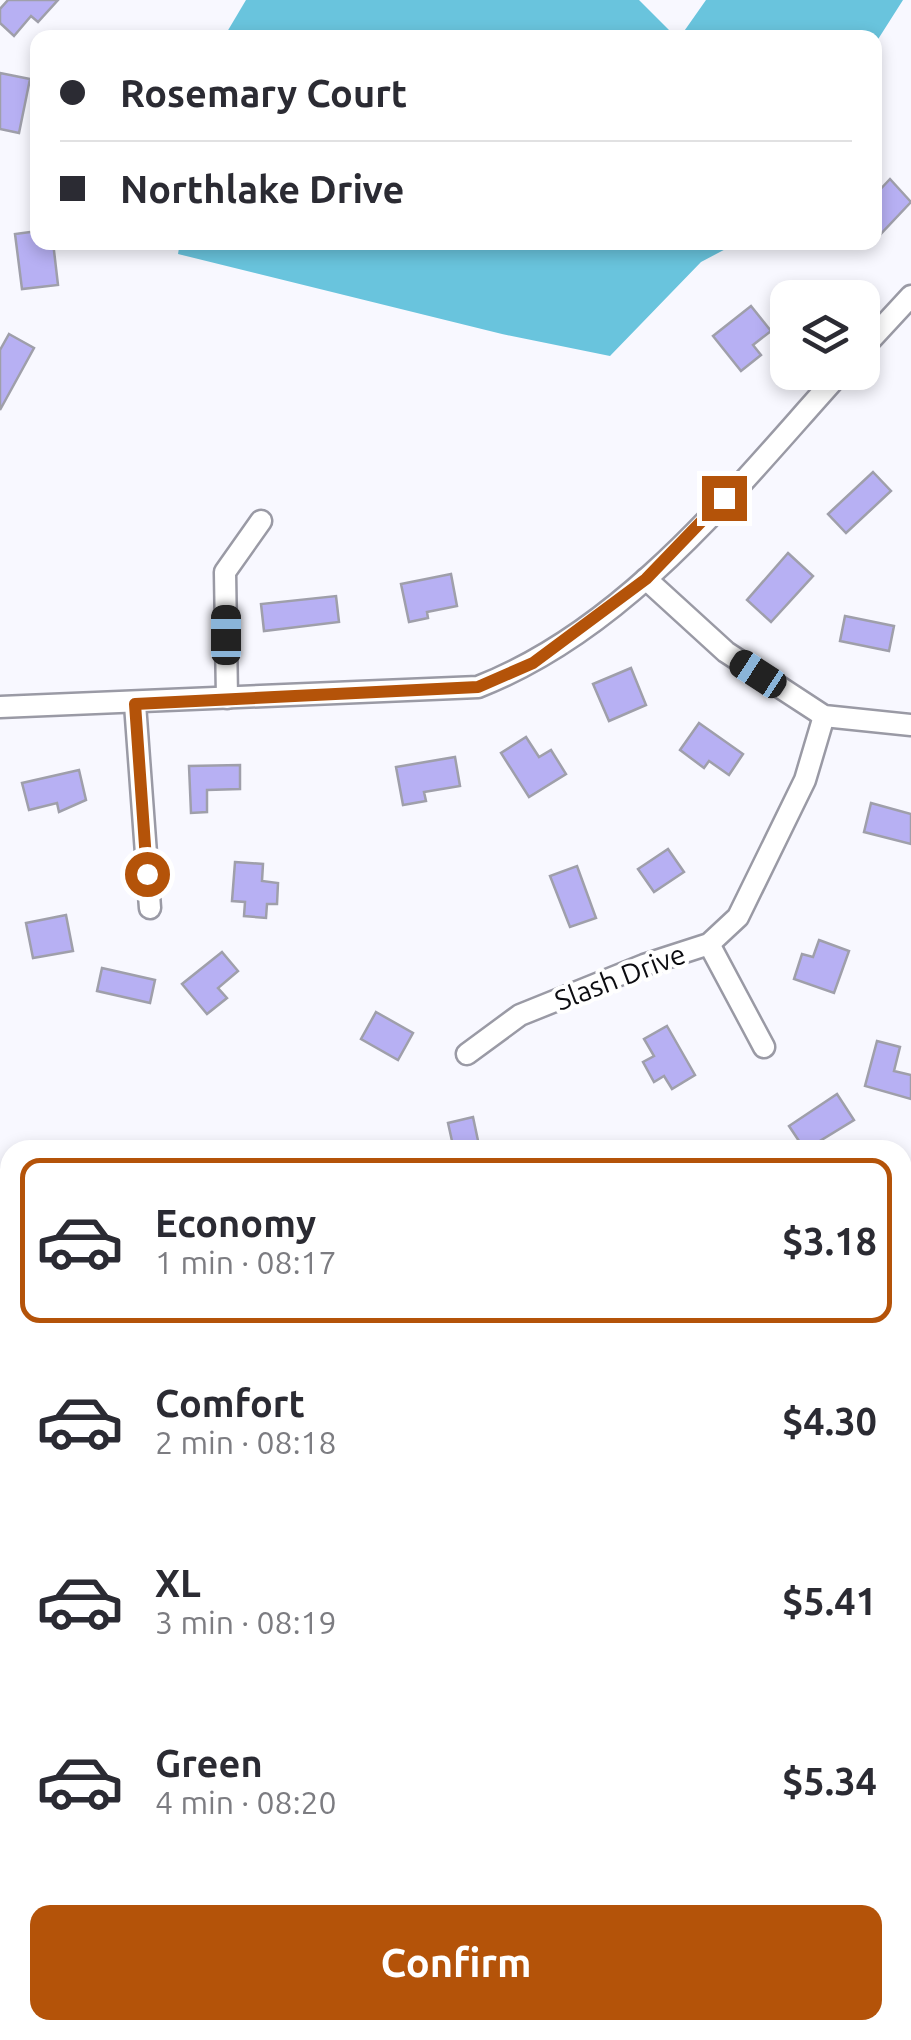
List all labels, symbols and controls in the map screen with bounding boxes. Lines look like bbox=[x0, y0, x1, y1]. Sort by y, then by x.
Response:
text: Rosemary Court bbox=[120, 72, 407, 114]
text: Northlake Drive bbox=[120, 168, 404, 210]
map controls bbox=[770, 280, 880, 390]
button: layers bbox=[770, 280, 880, 390]
route end bbox=[702, 476, 747, 521]
car bbox=[211, 605, 241, 665]
car bbox=[725, 645, 791, 703]
route start bbox=[125, 852, 170, 897]
street label: Slash Drive bbox=[550, 937, 689, 1016]
icon: car bbox=[35, 1196, 125, 1286]
text: Economy bbox=[155, 1202, 316, 1244]
text: $3.18 bbox=[782, 1220, 877, 1262]
text: 1 min · 08:17 bbox=[155, 1244, 337, 1280]
icon: car bbox=[35, 1376, 125, 1466]
text: Comfort bbox=[155, 1382, 305, 1424]
text: $4.30 bbox=[782, 1400, 877, 1442]
text: 2 min · 08:18 bbox=[155, 1424, 337, 1460]
icon: car bbox=[35, 1556, 125, 1646]
text: XL bbox=[155, 1562, 201, 1604]
text: $5.41 bbox=[782, 1580, 877, 1622]
text: 3 min · 08:19 bbox=[155, 1604, 337, 1640]
icon: car bbox=[35, 1736, 125, 1826]
text: Green bbox=[155, 1742, 263, 1784]
text: $5.34 bbox=[782, 1760, 877, 1802]
text: 4 min · 08:20 bbox=[155, 1784, 337, 1820]
button: Confirm bbox=[30, 1905, 882, 2020]

